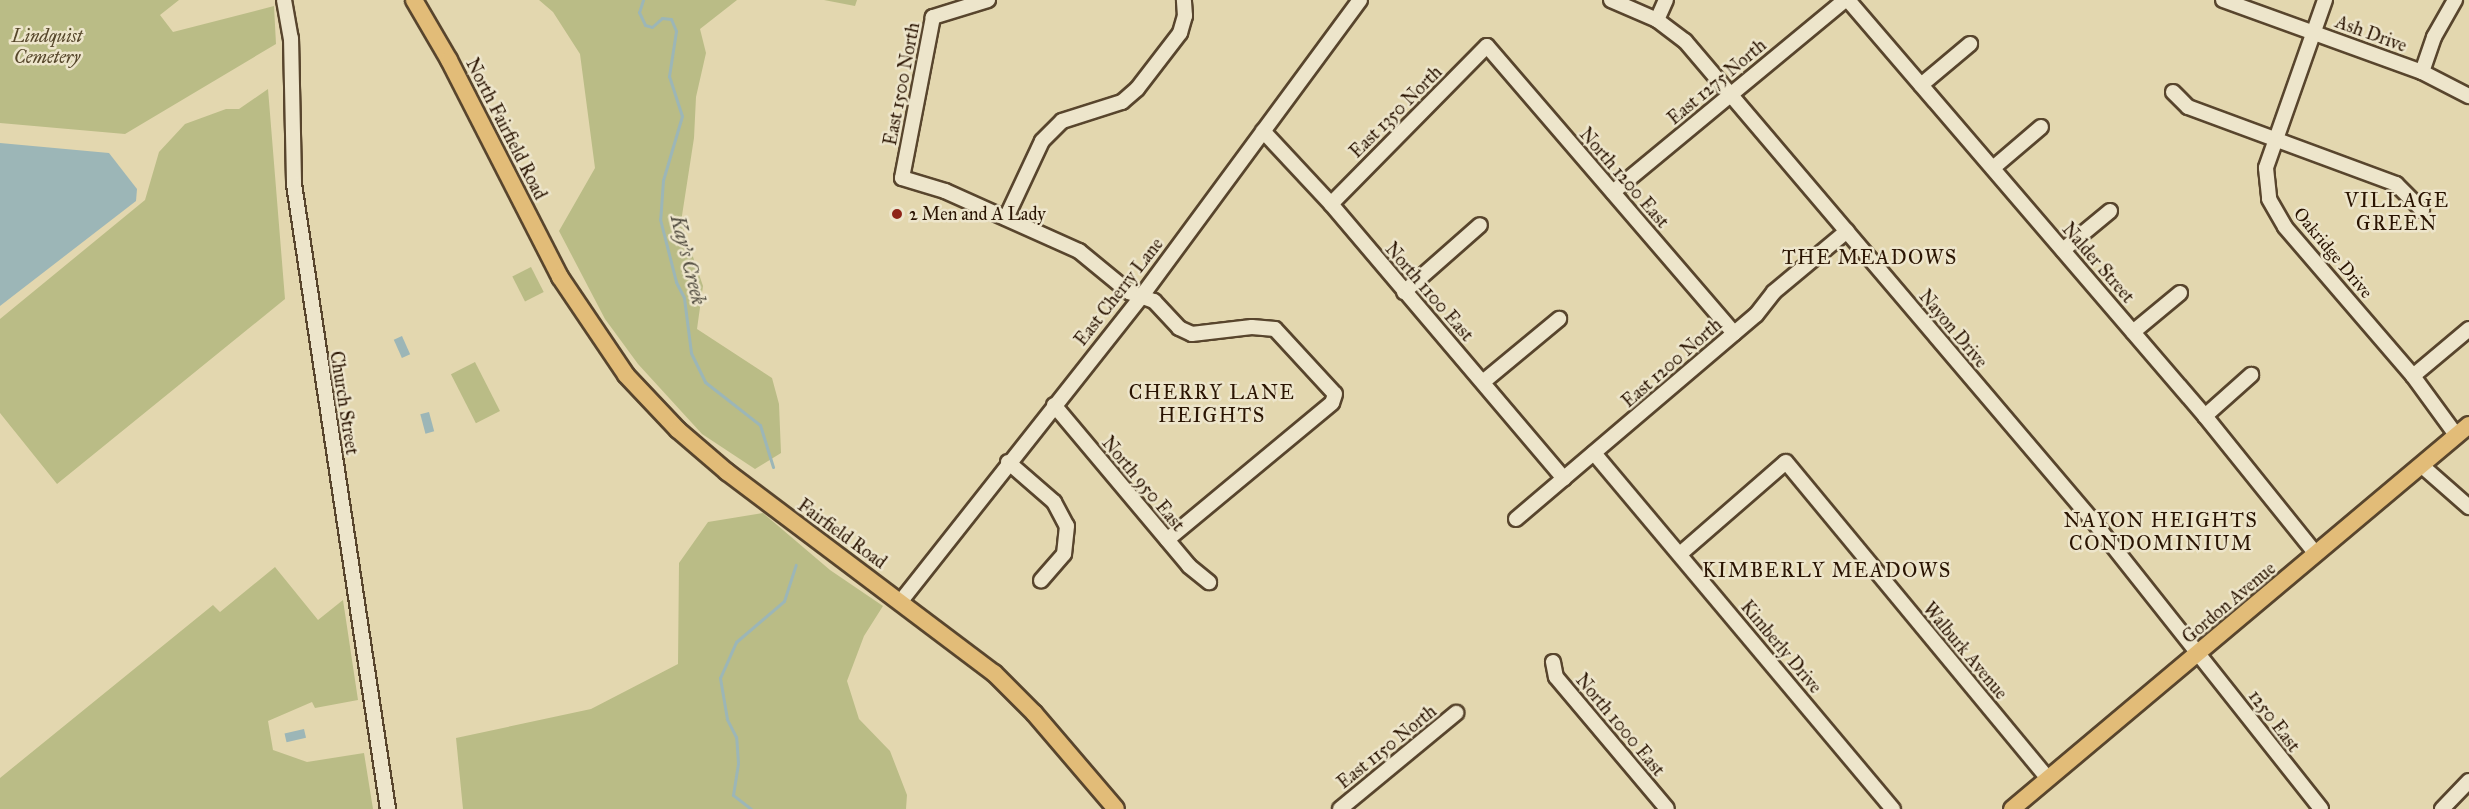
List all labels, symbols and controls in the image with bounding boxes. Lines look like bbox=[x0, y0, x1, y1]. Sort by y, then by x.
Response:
street label: Ash Drive bbox=[2332, 11, 2410, 57]
street label: East 1500 North bbox=[880, 21, 924, 147]
park label: Lindquist Cemetery bbox=[12, 26, 82, 68]
street label: East 1275 North bbox=[1663, 35, 1771, 129]
street label: North Fairfield Road bbox=[461, 55, 551, 203]
street label: East 1350 North bbox=[1345, 61, 1447, 163]
street label: North 1200 East bbox=[1575, 124, 1673, 232]
district label: VILLAGE GREEN bbox=[2344, 189, 2450, 236]
place label: 2 Men and A Lady bbox=[909, 203, 1046, 225]
street label: Oakridge Drive bbox=[2289, 203, 2377, 303]
marker: 2 Men and A Lady bbox=[890, 207, 904, 221]
water label: Kay's Creek bbox=[665, 213, 711, 307]
street label: Nalder Street bbox=[2057, 219, 2139, 307]
street label: East Cherry Lane bbox=[1070, 234, 1168, 350]
street label: North 1100 East bbox=[1380, 238, 1478, 346]
district label: THE MEADOWS bbox=[1782, 245, 1958, 269]
street label: Nayon Drive bbox=[1914, 286, 1992, 372]
street label: East 1200 North bbox=[1618, 314, 1726, 412]
street label: Church Street bbox=[325, 350, 363, 456]
district label: CHERRY LANE HEIGHTS bbox=[1129, 380, 1295, 427]
street label: North 950 East bbox=[1097, 432, 1189, 536]
street label: Fairfield Road bbox=[793, 495, 891, 573]
district label: NAYON HEIGHTS CONDOMINIUM bbox=[2064, 508, 2258, 555]
district label: KIMBERLY MEADOWS bbox=[1702, 558, 1952, 582]
street label: Gordon Avenue bbox=[2178, 558, 2280, 648]
street label: Kimberly Drive bbox=[1736, 596, 1826, 698]
street label: Walburk Avenue bbox=[1918, 598, 2012, 704]
street label: North 1000 East bbox=[1571, 669, 1669, 781]
street label: 1250 East bbox=[2244, 686, 2304, 756]
street label: East 1150 North bbox=[1333, 700, 1441, 794]

